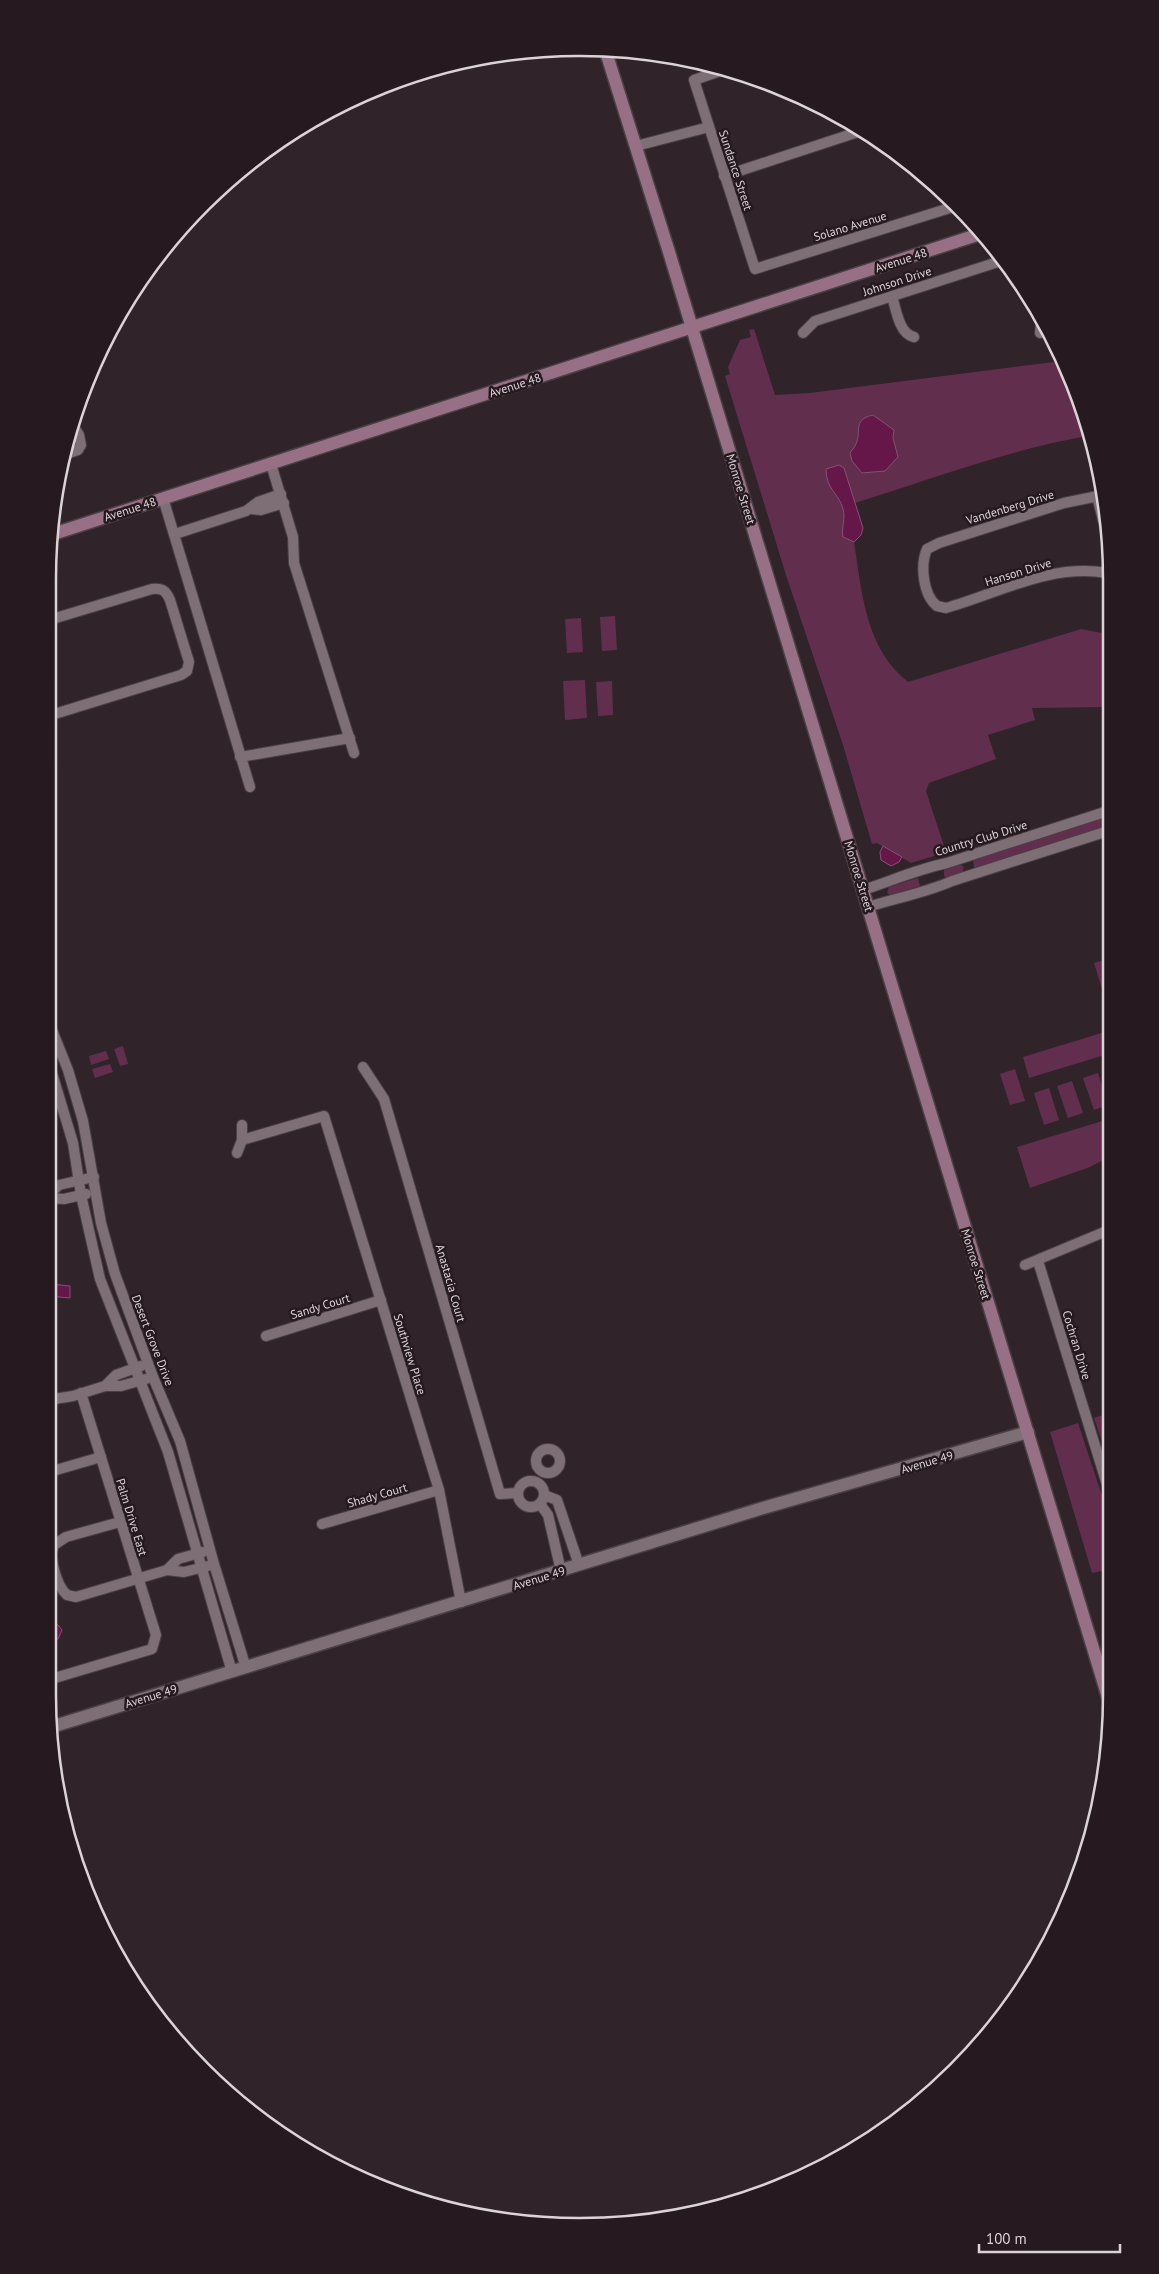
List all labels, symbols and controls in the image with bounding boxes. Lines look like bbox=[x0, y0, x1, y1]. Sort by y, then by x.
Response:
street label: Sundance Street bbox=[716, 128, 756, 212]
street label: Solano Avenue bbox=[812, 208, 888, 244]
street label: Avenue 48 bbox=[873, 245, 929, 275]
street label: Johnson Drive bbox=[860, 263, 933, 299]
street label: Avenue 48 bbox=[487, 370, 543, 400]
street label: Monroe Street bbox=[723, 452, 759, 526]
street label: Vandenberg Drive bbox=[963, 487, 1056, 528]
street label: Avenue 48 bbox=[102, 494, 158, 524]
street label: Hanson Drive bbox=[983, 555, 1053, 589]
street label: Country Club Drive bbox=[933, 817, 1029, 859]
street label: Monroe Street bbox=[841, 839, 877, 913]
street label: Monroe Street bbox=[958, 1227, 994, 1301]
street label: Anastacia Court bbox=[433, 1242, 469, 1324]
street label: Sandy Court bbox=[288, 1290, 352, 1322]
street label: Desert Grove Drive bbox=[129, 1292, 177, 1388]
street label: Cochran Drive bbox=[1059, 1309, 1095, 1381]
street label: Southview Place bbox=[391, 1312, 429, 1396]
street label: Avenue 49 bbox=[899, 1447, 955, 1477]
street label: Palm Drive East bbox=[113, 1476, 151, 1558]
street label: Shady Court bbox=[345, 1479, 409, 1511]
street label: Avenue 49 bbox=[511, 1563, 567, 1593]
street label: Avenue 49 bbox=[123, 1681, 179, 1711]
scale bar bbox=[979, 2222, 1120, 2254]
text: 100 m bbox=[986, 2229, 1027, 2248]

